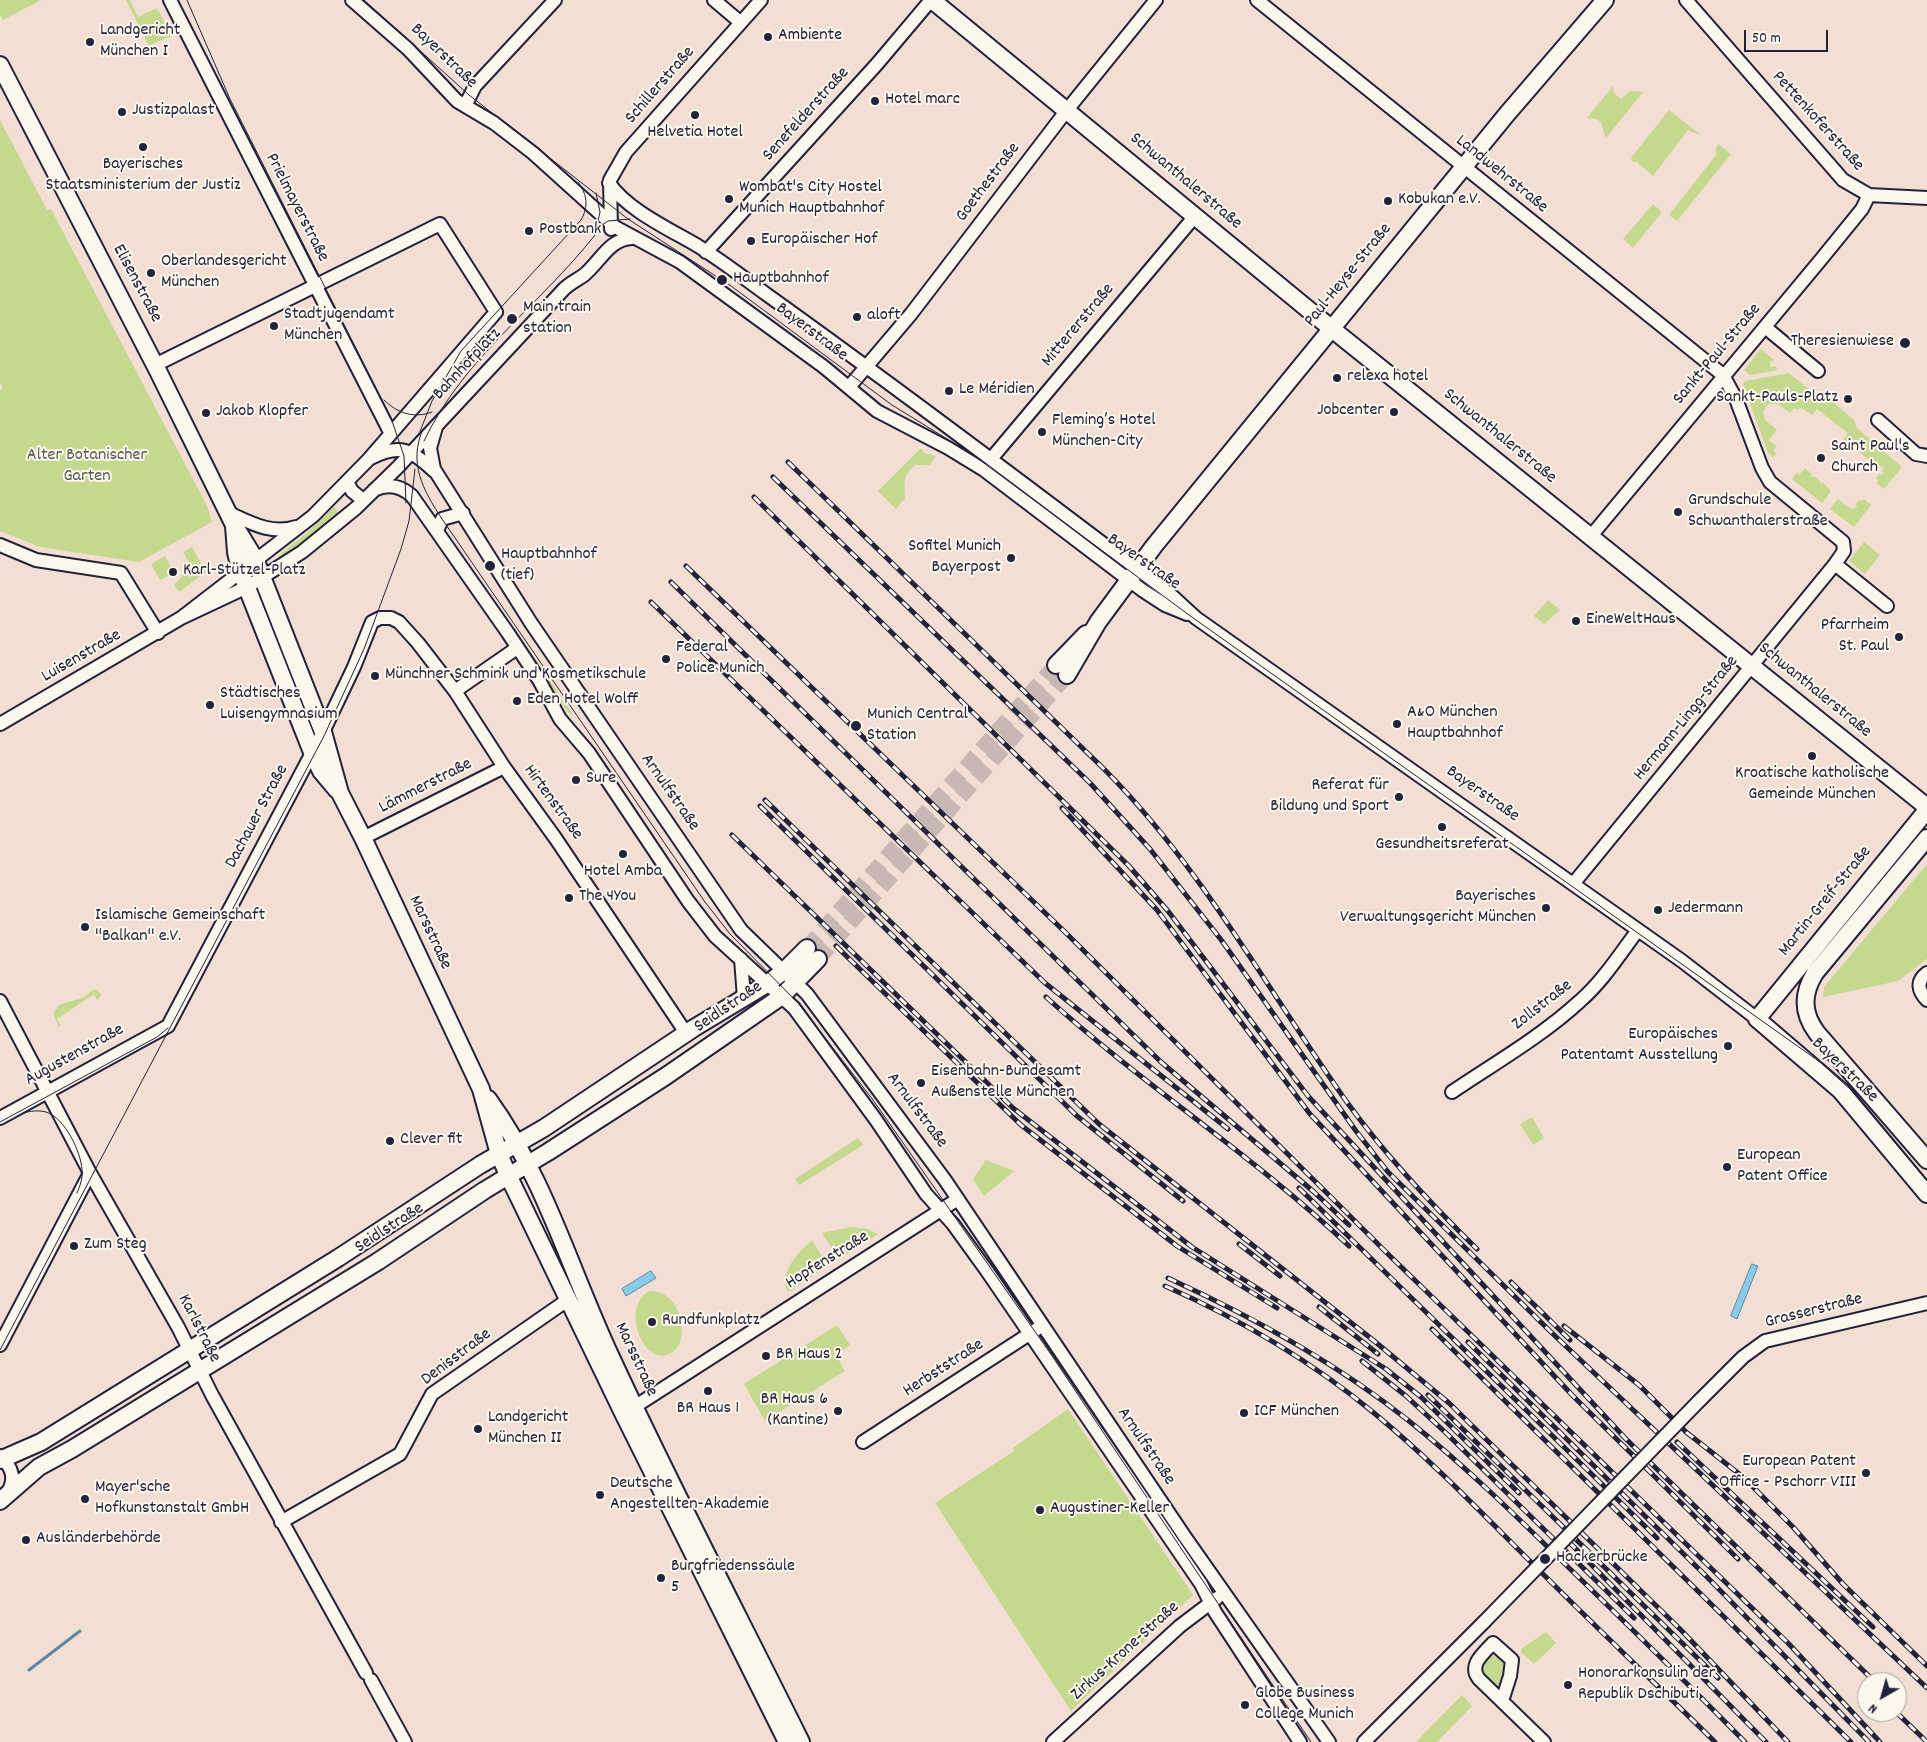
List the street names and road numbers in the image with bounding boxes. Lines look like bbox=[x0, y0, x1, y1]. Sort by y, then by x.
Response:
street label: Bayerstraße bbox=[405, 20, 481, 94]
street label: Schillerstraße bbox=[621, 43, 701, 129]
street label: Senefelderstraße bbox=[759, 63, 855, 167]
street label: Pettenkoferstraße bbox=[1766, 67, 1868, 177]
street label: Schwanthalerstraße bbox=[1125, 129, 1245, 235]
street label: Landwehrstraße bbox=[1450, 131, 1552, 219]
street label: Goethestraße bbox=[952, 139, 1026, 227]
street label: Prielmayerstraße bbox=[259, 150, 333, 266]
street label: Paul-Heyse-Straße bbox=[1301, 220, 1397, 332]
street label: Elisenstraße bbox=[106, 241, 166, 327]
street label: Mittererstraße bbox=[1038, 280, 1120, 372]
street label: Bayerstraße bbox=[771, 299, 851, 367]
street label: Sankt-Paul-Straße bbox=[1669, 300, 1767, 410]
street label: Bahnhofplatz bbox=[429, 324, 507, 406]
street label: Schwanthalerstraße bbox=[1438, 385, 1560, 489]
street label: Bayerstraße bbox=[1102, 530, 1184, 596]
street label: Luisenstraße bbox=[38, 626, 126, 688]
street label: Schwanthalerstraße bbox=[1753, 639, 1875, 743]
street label: Hermann-Lingg-Straße bbox=[1630, 652, 1744, 786]
street label: Arnulfstraße bbox=[635, 750, 703, 836]
street label: Lämmerstraße bbox=[376, 754, 476, 820]
street label: Dachauer Straße bbox=[222, 761, 294, 873]
street label: Hirtenstraße bbox=[517, 761, 587, 845]
street label: Bayerstraße bbox=[1441, 762, 1523, 828]
street label: Martin-Greif-Straße bbox=[1775, 842, 1877, 962]
street label: Marsstraße bbox=[403, 893, 455, 973]
street label: Zollstraße bbox=[1509, 976, 1577, 1036]
street label: Seidlstraße bbox=[691, 977, 767, 1039]
street label: Augustenstraße bbox=[22, 1020, 128, 1092]
street label: Bayerstraße bbox=[1806, 1034, 1882, 1108]
street label: Arnulfstraße bbox=[881, 1069, 951, 1153]
street label: Seidlstraße bbox=[352, 1199, 428, 1259]
street label: Hopfenstraße bbox=[782, 1227, 874, 1295]
street label: Grasserstraße bbox=[1763, 1289, 1865, 1335]
street label: Karlstraße bbox=[172, 1291, 224, 1367]
street label: Marsstraße bbox=[609, 1320, 661, 1400]
street label: Denisstraße bbox=[418, 1325, 496, 1391]
street label: Herbststraße bbox=[900, 1335, 988, 1403]
street label: Arnulfstraße bbox=[1111, 1404, 1179, 1490]
street label: Zirkus-Krone-Straße bbox=[1067, 1598, 1185, 1706]

